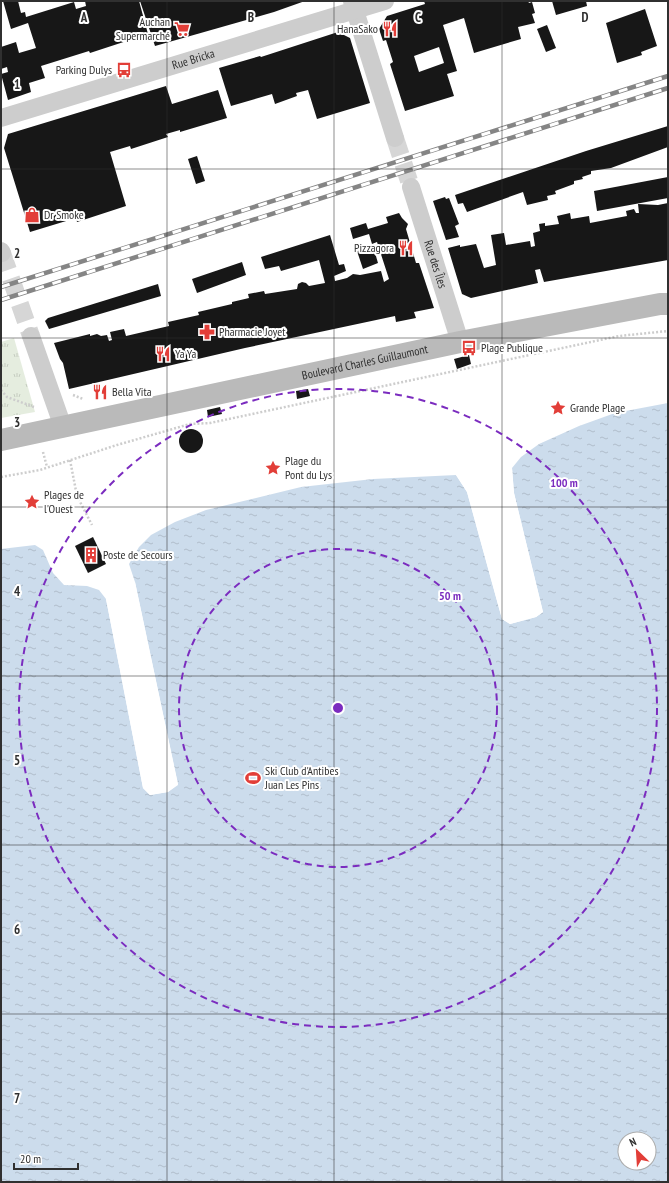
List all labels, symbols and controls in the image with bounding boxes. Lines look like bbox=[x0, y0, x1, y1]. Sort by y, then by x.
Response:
text: A bbox=[80, 9, 88, 26]
text: B bbox=[248, 9, 254, 26]
text: C bbox=[415, 9, 421, 26]
text: D bbox=[582, 9, 589, 26]
place label: Auchan Supermarché bbox=[116, 14, 170, 43]
supermarket icon: Auchan Supermarché bbox=[173, 20, 191, 38]
restaurant icon: HanaSako bbox=[381, 20, 399, 38]
place label: HanaSako bbox=[337, 21, 378, 36]
street label: Rue Bricka bbox=[170, 45, 216, 72]
bus stop icon: Parking Dulys bbox=[115, 61, 133, 79]
place label: Parking Dulys bbox=[56, 62, 112, 77]
text: 1 bbox=[14, 76, 20, 93]
shop icon: Dr Smoke bbox=[23, 206, 41, 224]
place label: Dr Smoke bbox=[44, 207, 84, 222]
street label: Rue des Îles bbox=[421, 238, 451, 290]
restaurant icon: Pizzagora bbox=[397, 239, 415, 257]
place label: Pizzagora bbox=[354, 240, 394, 255]
text: 2 bbox=[14, 245, 20, 262]
pharmacy icon: Pharmacie Joyet bbox=[198, 323, 216, 341]
place label: Pharmacie Joyet bbox=[219, 324, 286, 339]
bus stop icon: Plage Publique bbox=[460, 339, 478, 357]
place label: Plage Publique bbox=[481, 340, 543, 355]
street label: Boulevard Charles Guillaumont bbox=[300, 341, 430, 383]
restaurant icon: Ya Ya bbox=[154, 345, 172, 363]
place label: Ya Ya bbox=[175, 346, 197, 361]
restaurant icon: Bella Vita bbox=[91, 383, 109, 401]
place label: Bella Vita bbox=[112, 384, 152, 399]
place icon: Grande Plage bbox=[549, 399, 567, 417]
place label: Grande Plage bbox=[570, 400, 625, 415]
text: 3 bbox=[14, 414, 20, 431]
place label: Plage du Pont du Lys bbox=[285, 453, 332, 482]
place icon: Plage du Pont du Lys bbox=[264, 459, 282, 477]
text: 100 m bbox=[550, 475, 578, 490]
place label: Plages de l'Ouest bbox=[44, 487, 84, 516]
place icon: Plages de l'Ouest bbox=[23, 493, 41, 511]
building icon: Poste de Secours bbox=[82, 546, 100, 564]
place label: Poste de Secours bbox=[103, 547, 173, 562]
text: 4 bbox=[14, 583, 21, 600]
text: 50 m bbox=[439, 588, 461, 603]
centre of rings bbox=[331, 701, 345, 715]
text: 5 bbox=[14, 752, 20, 769]
place label: Ski Club d'Antibes Juan Les Pins bbox=[264, 763, 338, 792]
sports icon: Ski Club d'Antibes Juan Les Pins bbox=[244, 769, 262, 787]
text: 6 bbox=[14, 921, 20, 938]
text: 7 bbox=[14, 1090, 20, 1107]
north arrow bbox=[617, 1131, 657, 1171]
text: N bbox=[627, 1134, 638, 1150]
scale bar bbox=[14, 1145, 78, 1171]
text: 20 m bbox=[20, 1151, 41, 1166]

